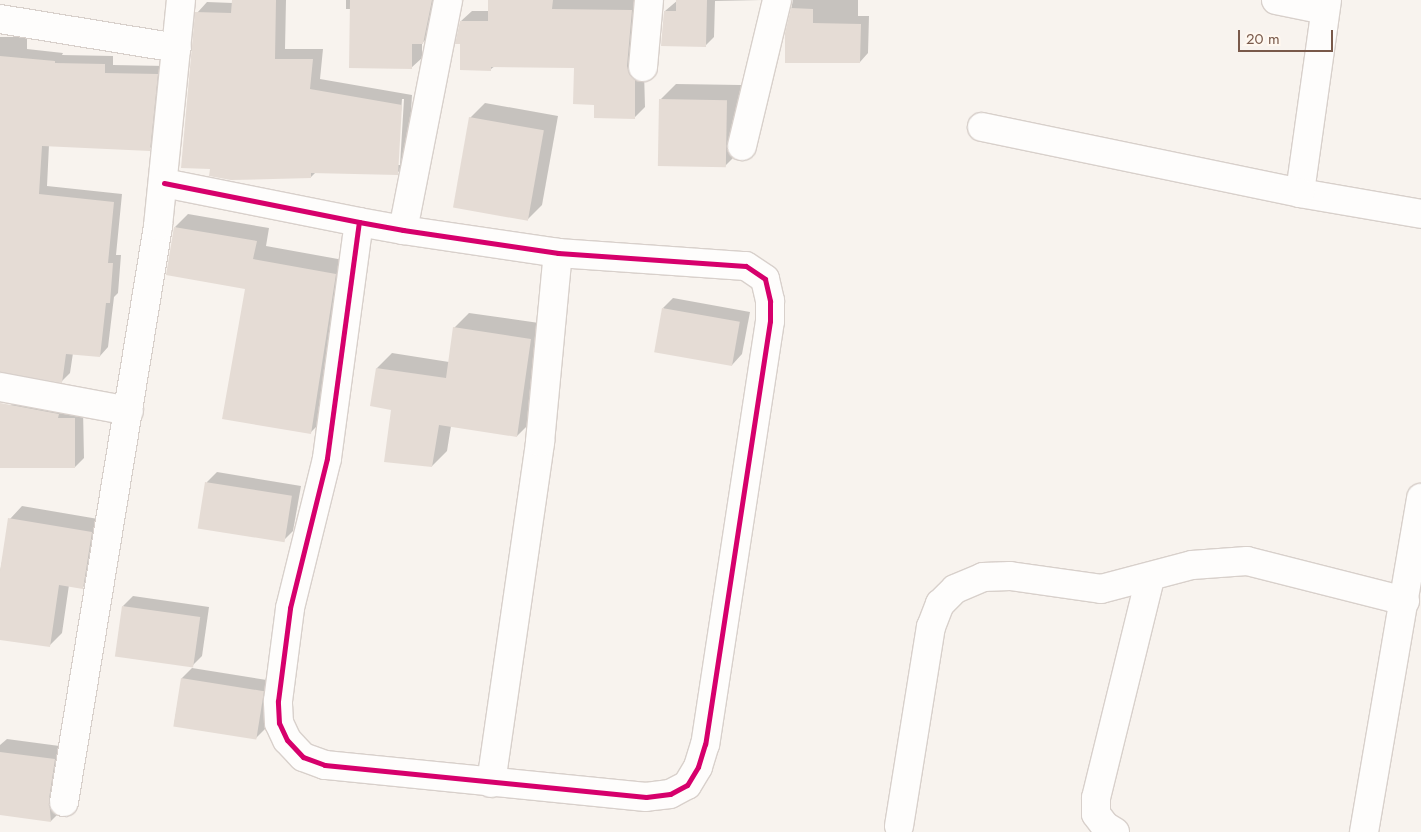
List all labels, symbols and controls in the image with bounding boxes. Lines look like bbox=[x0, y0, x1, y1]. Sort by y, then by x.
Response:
scale bar bbox=[1241, 20, 1336, 52]
text: 20 m bbox=[1246, 28, 1280, 50]

